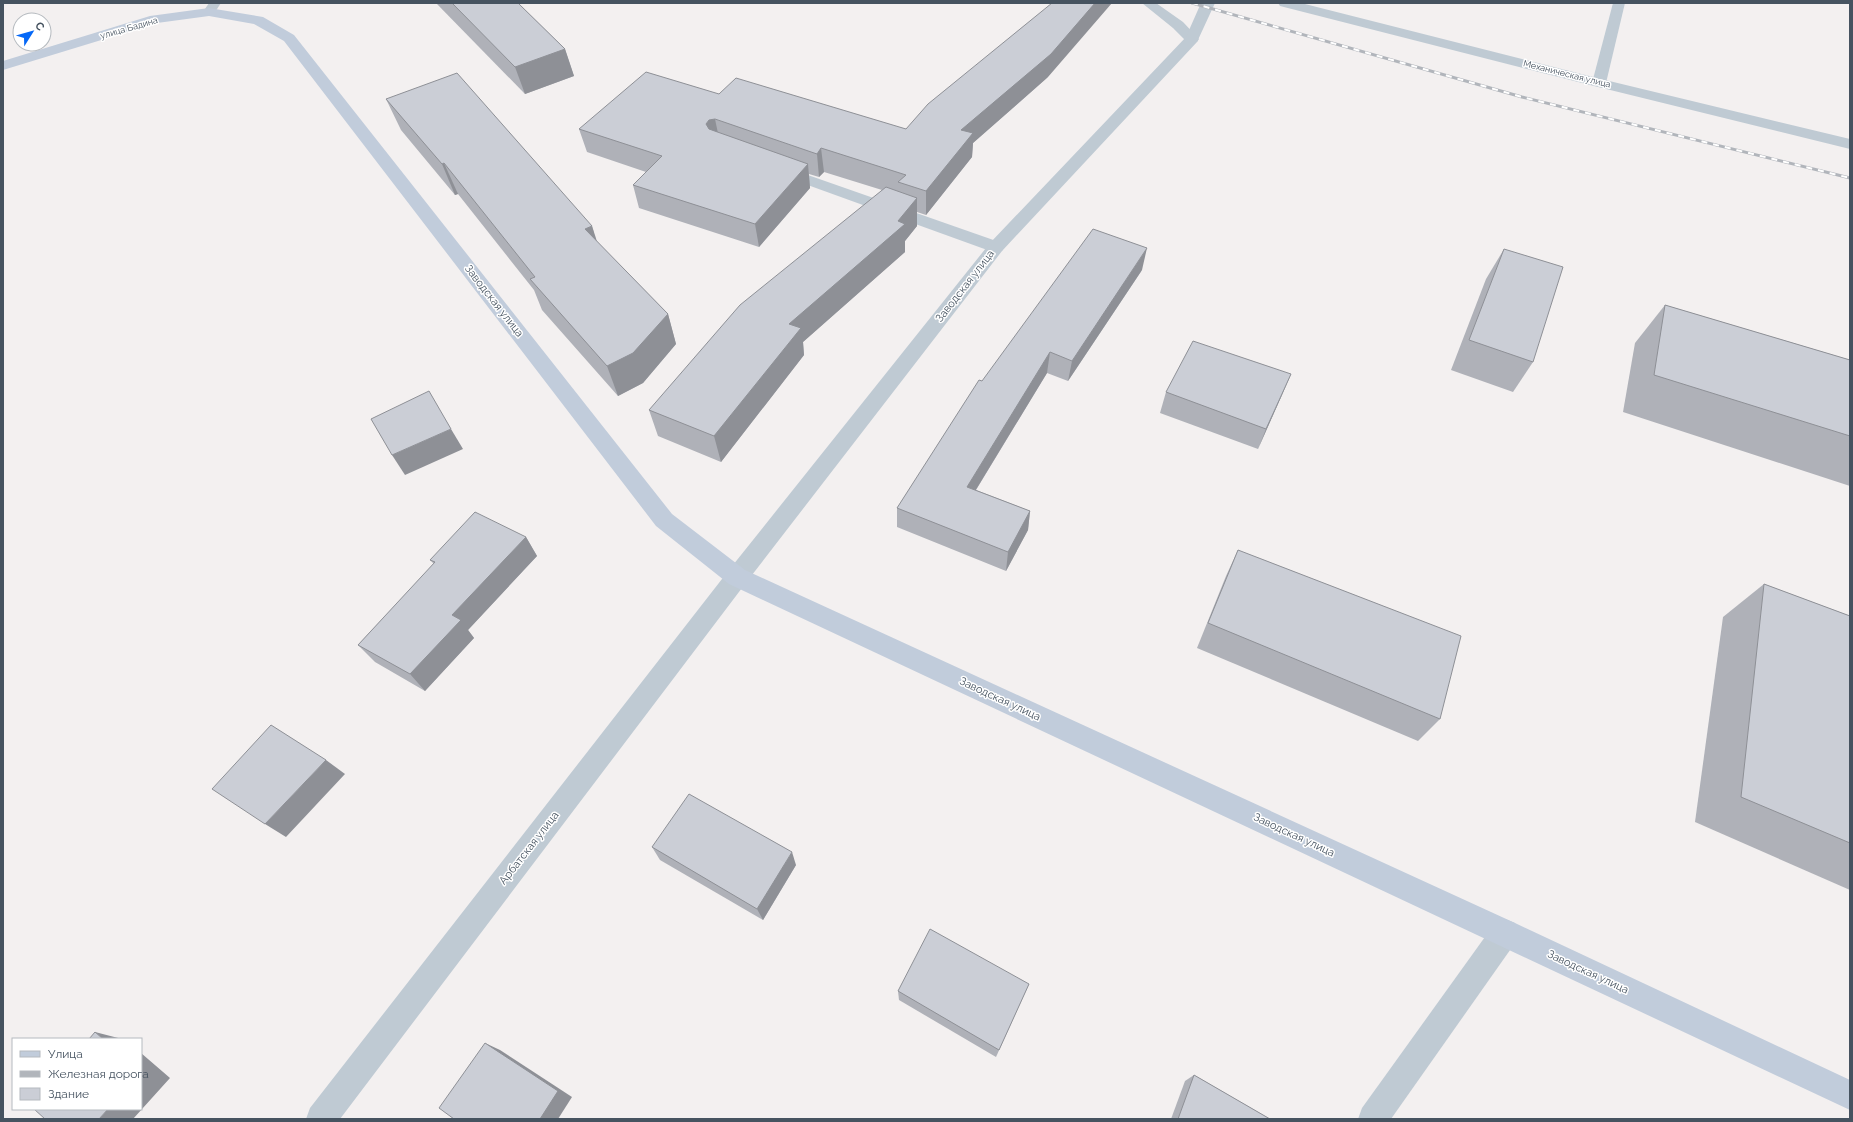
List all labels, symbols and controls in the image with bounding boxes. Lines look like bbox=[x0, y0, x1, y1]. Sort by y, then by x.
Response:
north arrow bbox=[12, 12, 52, 52]
street label: улица Бадина bbox=[99, 15, 159, 41]
text: С bbox=[32, 19, 47, 34]
street label: Механическая улица bbox=[1522, 58, 1612, 90]
street label: Заводская улица bbox=[933, 247, 997, 325]
street label: Заводская улица bbox=[462, 262, 526, 340]
street label: Заводская улица bbox=[957, 675, 1043, 723]
street label: Арбатская улица bbox=[496, 809, 562, 887]
street label: Заводская улица bbox=[1251, 811, 1337, 859]
street label: Заводская улица bbox=[1545, 948, 1631, 996]
legend bbox=[12, 1038, 142, 1110]
text: Улица bbox=[48, 1047, 83, 1061]
text: Железная дорога bbox=[48, 1067, 149, 1081]
text: Здание bbox=[48, 1087, 89, 1101]

